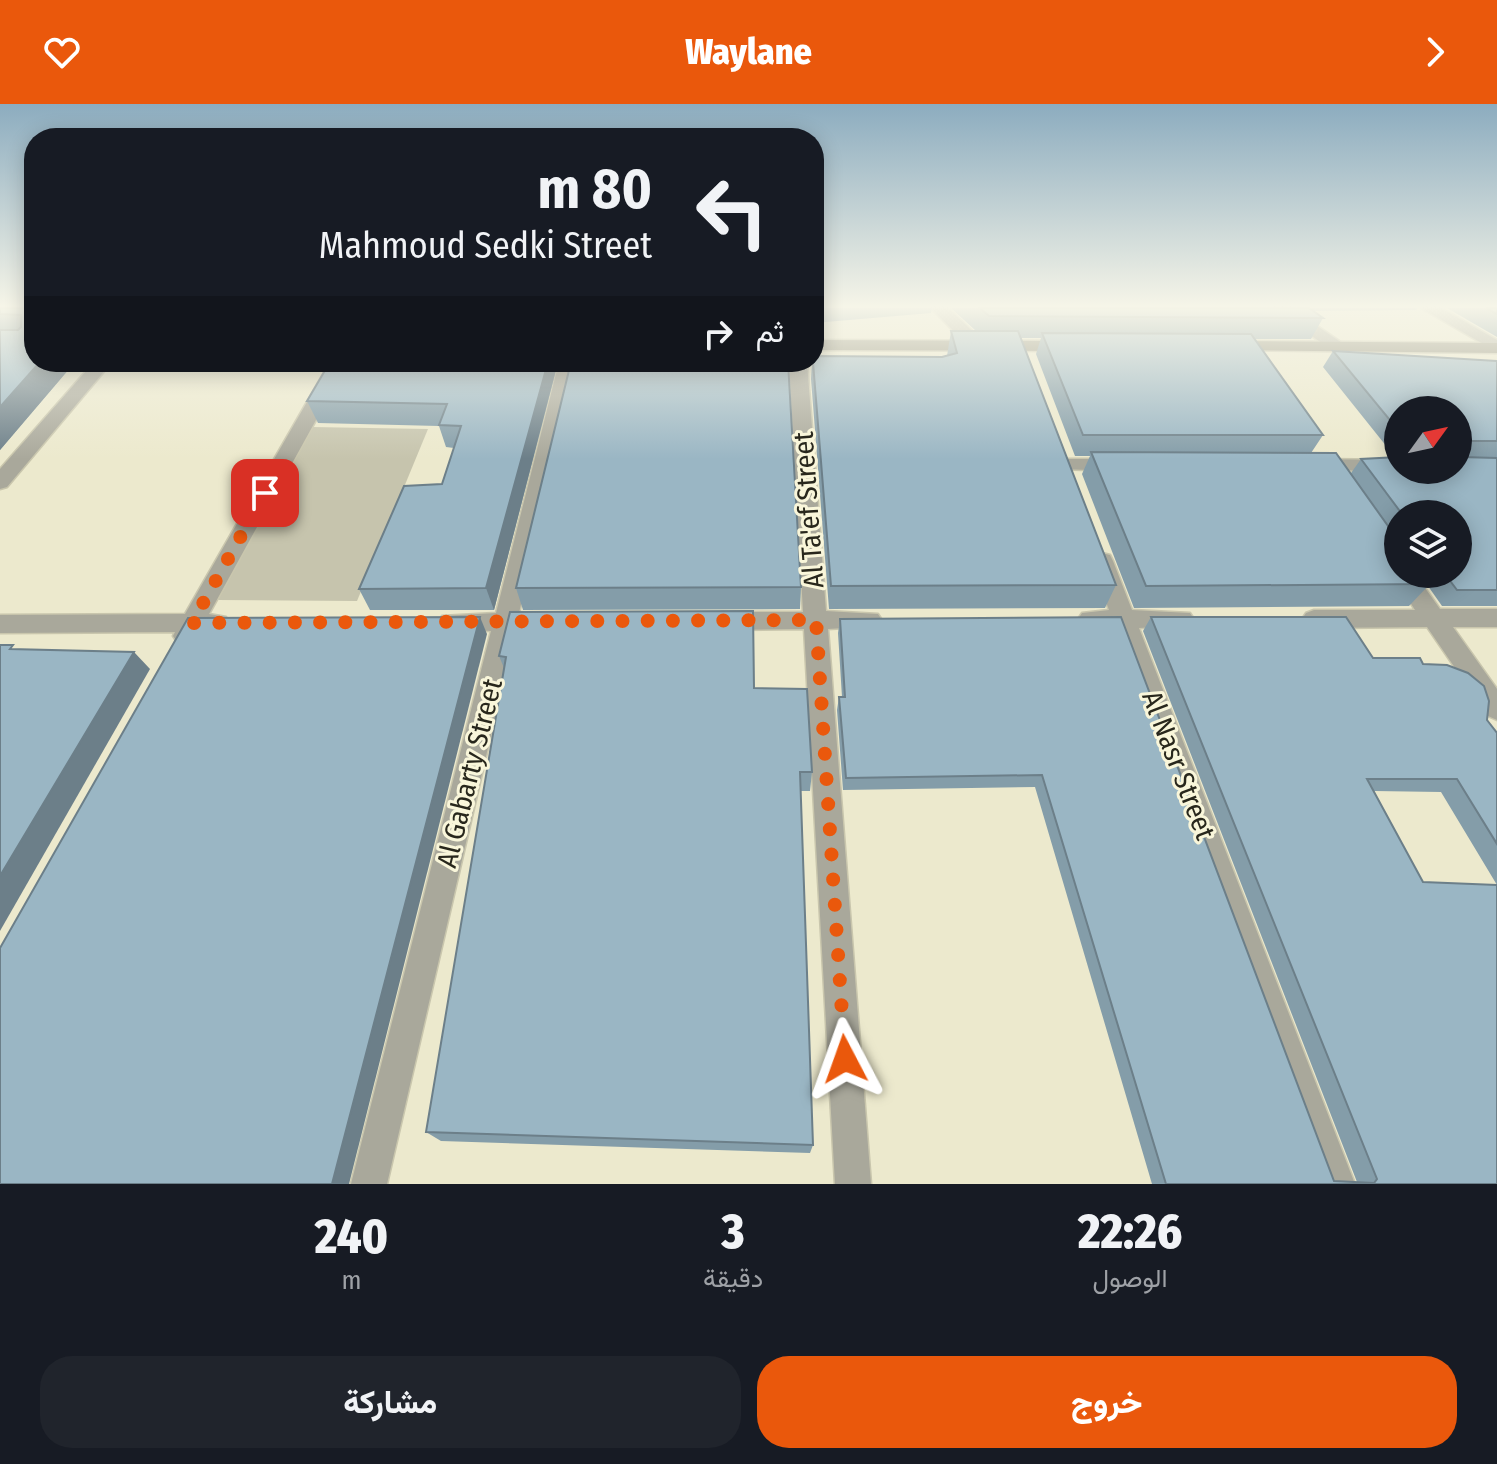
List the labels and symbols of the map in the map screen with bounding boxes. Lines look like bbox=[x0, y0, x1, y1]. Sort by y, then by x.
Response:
north arrow bbox=[1384, 396, 1472, 484]
street label: Al Ta'ef Street bbox=[787, 430, 830, 589]
pin bbox=[231, 459, 299, 527]
street label: Al Gabarty Street bbox=[430, 674, 509, 871]
street label: Al Nasr Street bbox=[1135, 686, 1222, 845]
position arrow bbox=[803, 1017, 887, 1101]

